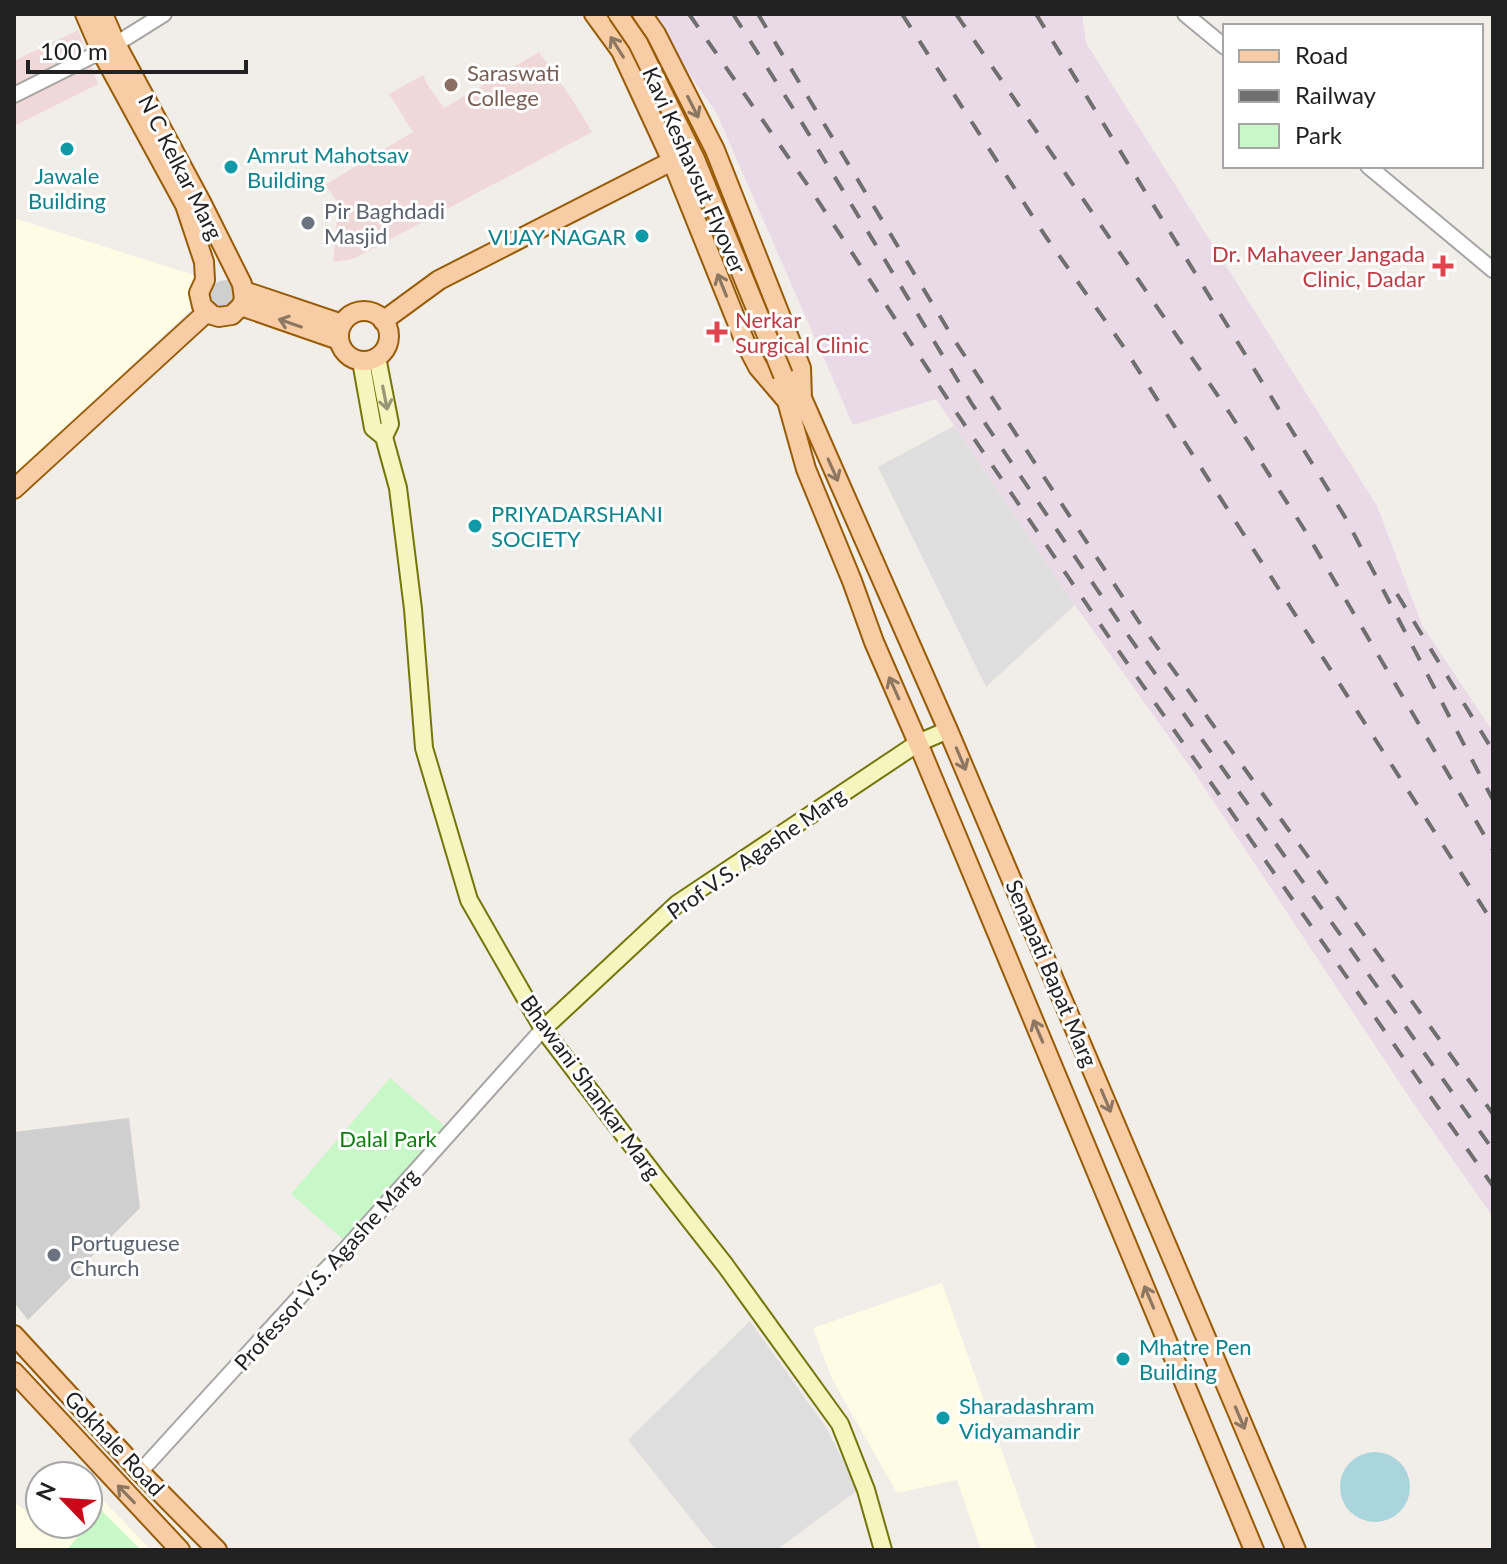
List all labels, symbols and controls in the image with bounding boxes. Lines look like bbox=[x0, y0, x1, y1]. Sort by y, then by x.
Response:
scale bar bbox=[28, 24, 246, 74]
legend bbox=[1223, 24, 1483, 168]
text: 100 m bbox=[40, 36, 108, 65]
one-way arrow bbox=[608, 36, 624, 59]
text: Road bbox=[1295, 40, 1348, 69]
place label: Saraswati College bbox=[467, 59, 560, 111]
street label: Kavi Keshavsut Flyover bbox=[637, 63, 753, 277]
marker: Saraswati College bbox=[442, 76, 460, 94]
text: Railway bbox=[1295, 80, 1377, 109]
street label: N C Kelkar Marg bbox=[133, 90, 229, 244]
one-way arrow bbox=[686, 94, 701, 118]
text: Park bbox=[1295, 120, 1343, 149]
marker: Jawale Building bbox=[58, 140, 76, 158]
place label: Amrut Mahotsav Building bbox=[247, 141, 409, 193]
marker: Amrut Mahotsav Building bbox=[222, 158, 240, 176]
place label: Jawale Building bbox=[28, 162, 106, 214]
place label: Pir Baghdadi Masjid bbox=[324, 197, 445, 249]
marker: Pir Baghdadi Masjid bbox=[299, 214, 317, 232]
place label: VIJAY NAGAR bbox=[488, 223, 626, 250]
marker: VIJAY NAGAR bbox=[633, 227, 651, 245]
place label: Dr. Mahaveer Jangada Clinic, Dadar bbox=[1212, 240, 1425, 292]
marker: Dr. Mahaveer Jangada Clinic, Dadar bbox=[1432, 255, 1454, 277]
one-way arrow bbox=[714, 273, 728, 298]
place label: Nerkar Surgical Clinic bbox=[735, 306, 869, 358]
one-way arrow bbox=[278, 315, 303, 330]
marker: Nerkar Surgical Clinic bbox=[706, 321, 728, 343]
one-way arrow bbox=[378, 384, 393, 410]
one-way arrow bbox=[826, 457, 841, 481]
place label: PRIYADARSHANI SOCIETY bbox=[491, 500, 663, 552]
marker: PRIYADARSHANI SOCIETY bbox=[466, 517, 484, 535]
one-way arrow bbox=[886, 676, 901, 701]
one-way arrow bbox=[954, 746, 969, 771]
street label: Prof V.S. Agashe Marg bbox=[661, 781, 851, 925]
street label: Senapati Bapat Marg bbox=[1000, 875, 1104, 1071]
street label: Bhawani Shankar Marg bbox=[515, 990, 667, 1184]
one-way arrow bbox=[1030, 1019, 1044, 1044]
one-way arrow bbox=[1099, 1088, 1114, 1113]
park label: Dalal Park bbox=[339, 1125, 437, 1152]
street label: Professor V.S. Agashe Marg bbox=[228, 1162, 424, 1376]
place label: Portuguese Church bbox=[70, 1229, 180, 1281]
marker: Portuguese Church bbox=[45, 1246, 63, 1264]
one-way arrow bbox=[1140, 1285, 1155, 1310]
place label: Mhatre Pen Building bbox=[1139, 1333, 1252, 1385]
marker: Mhatre Pen Building bbox=[1114, 1350, 1132, 1368]
street label: Gokhale Road bbox=[59, 1385, 171, 1501]
place label: Sharadashram Vidyamandir bbox=[959, 1392, 1095, 1444]
one-way arrow bbox=[1233, 1405, 1248, 1430]
marker: Sharadashram Vidyamandir bbox=[934, 1409, 952, 1427]
north arrow bbox=[24, 1460, 104, 1540]
text: N bbox=[30, 1478, 61, 1505]
one-way arrow bbox=[117, 1484, 136, 1504]

